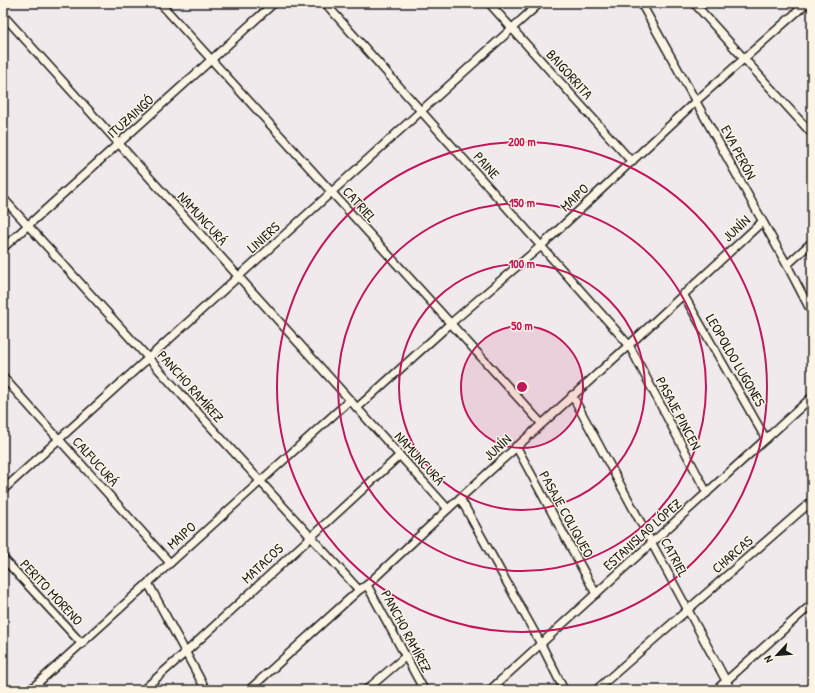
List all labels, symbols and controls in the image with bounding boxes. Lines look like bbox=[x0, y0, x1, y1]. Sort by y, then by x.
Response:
street label: BAIGORRITA bbox=[542, 45, 598, 103]
street label: ITUZAINGÓ bbox=[103, 90, 158, 142]
street label: EVA PERÓN bbox=[717, 122, 761, 182]
text: 200 m bbox=[508, 133, 536, 150]
street label: PAINE bbox=[470, 147, 504, 183]
street label: MAIPO bbox=[555, 179, 593, 215]
street label: CATRIEL bbox=[339, 182, 381, 226]
street label: NAMUNCURÁ bbox=[174, 187, 232, 249]
text: 150 m bbox=[509, 194, 535, 211]
street label: JUNÍN bbox=[718, 210, 754, 246]
street label: LINIERS bbox=[242, 217, 284, 257]
text: 100 m bbox=[509, 255, 535, 272]
street label: LEOPOLDO LUGONES bbox=[702, 310, 771, 410]
text: 50 m bbox=[511, 317, 533, 334]
street label: PANCHO RAMÍREZ bbox=[154, 346, 228, 426]
street label: PASAJE PINCEN bbox=[652, 373, 706, 453]
centre of rings bbox=[515, 380, 529, 394]
street label: NAMUNCURÁ bbox=[391, 427, 449, 489]
street label: JUNÍN bbox=[479, 429, 515, 465]
street label: CALFUCURÁ bbox=[68, 432, 124, 490]
street label: PASAJE COLIQUEO bbox=[535, 467, 599, 561]
street label: ESTANISLAO LÓPEZ bbox=[599, 494, 685, 574]
street label: MAIPO bbox=[162, 517, 200, 553]
street label: CHARCAS bbox=[708, 531, 757, 577]
street label: CATRIEL bbox=[657, 534, 693, 580]
street label: MATACOS bbox=[237, 538, 287, 587]
street label: PERITO MORENO bbox=[16, 555, 88, 629]
street label: PANCHO RAMÍREZ bbox=[377, 586, 437, 676]
north arrow bbox=[757, 635, 797, 675]
text: N bbox=[760, 654, 776, 665]

